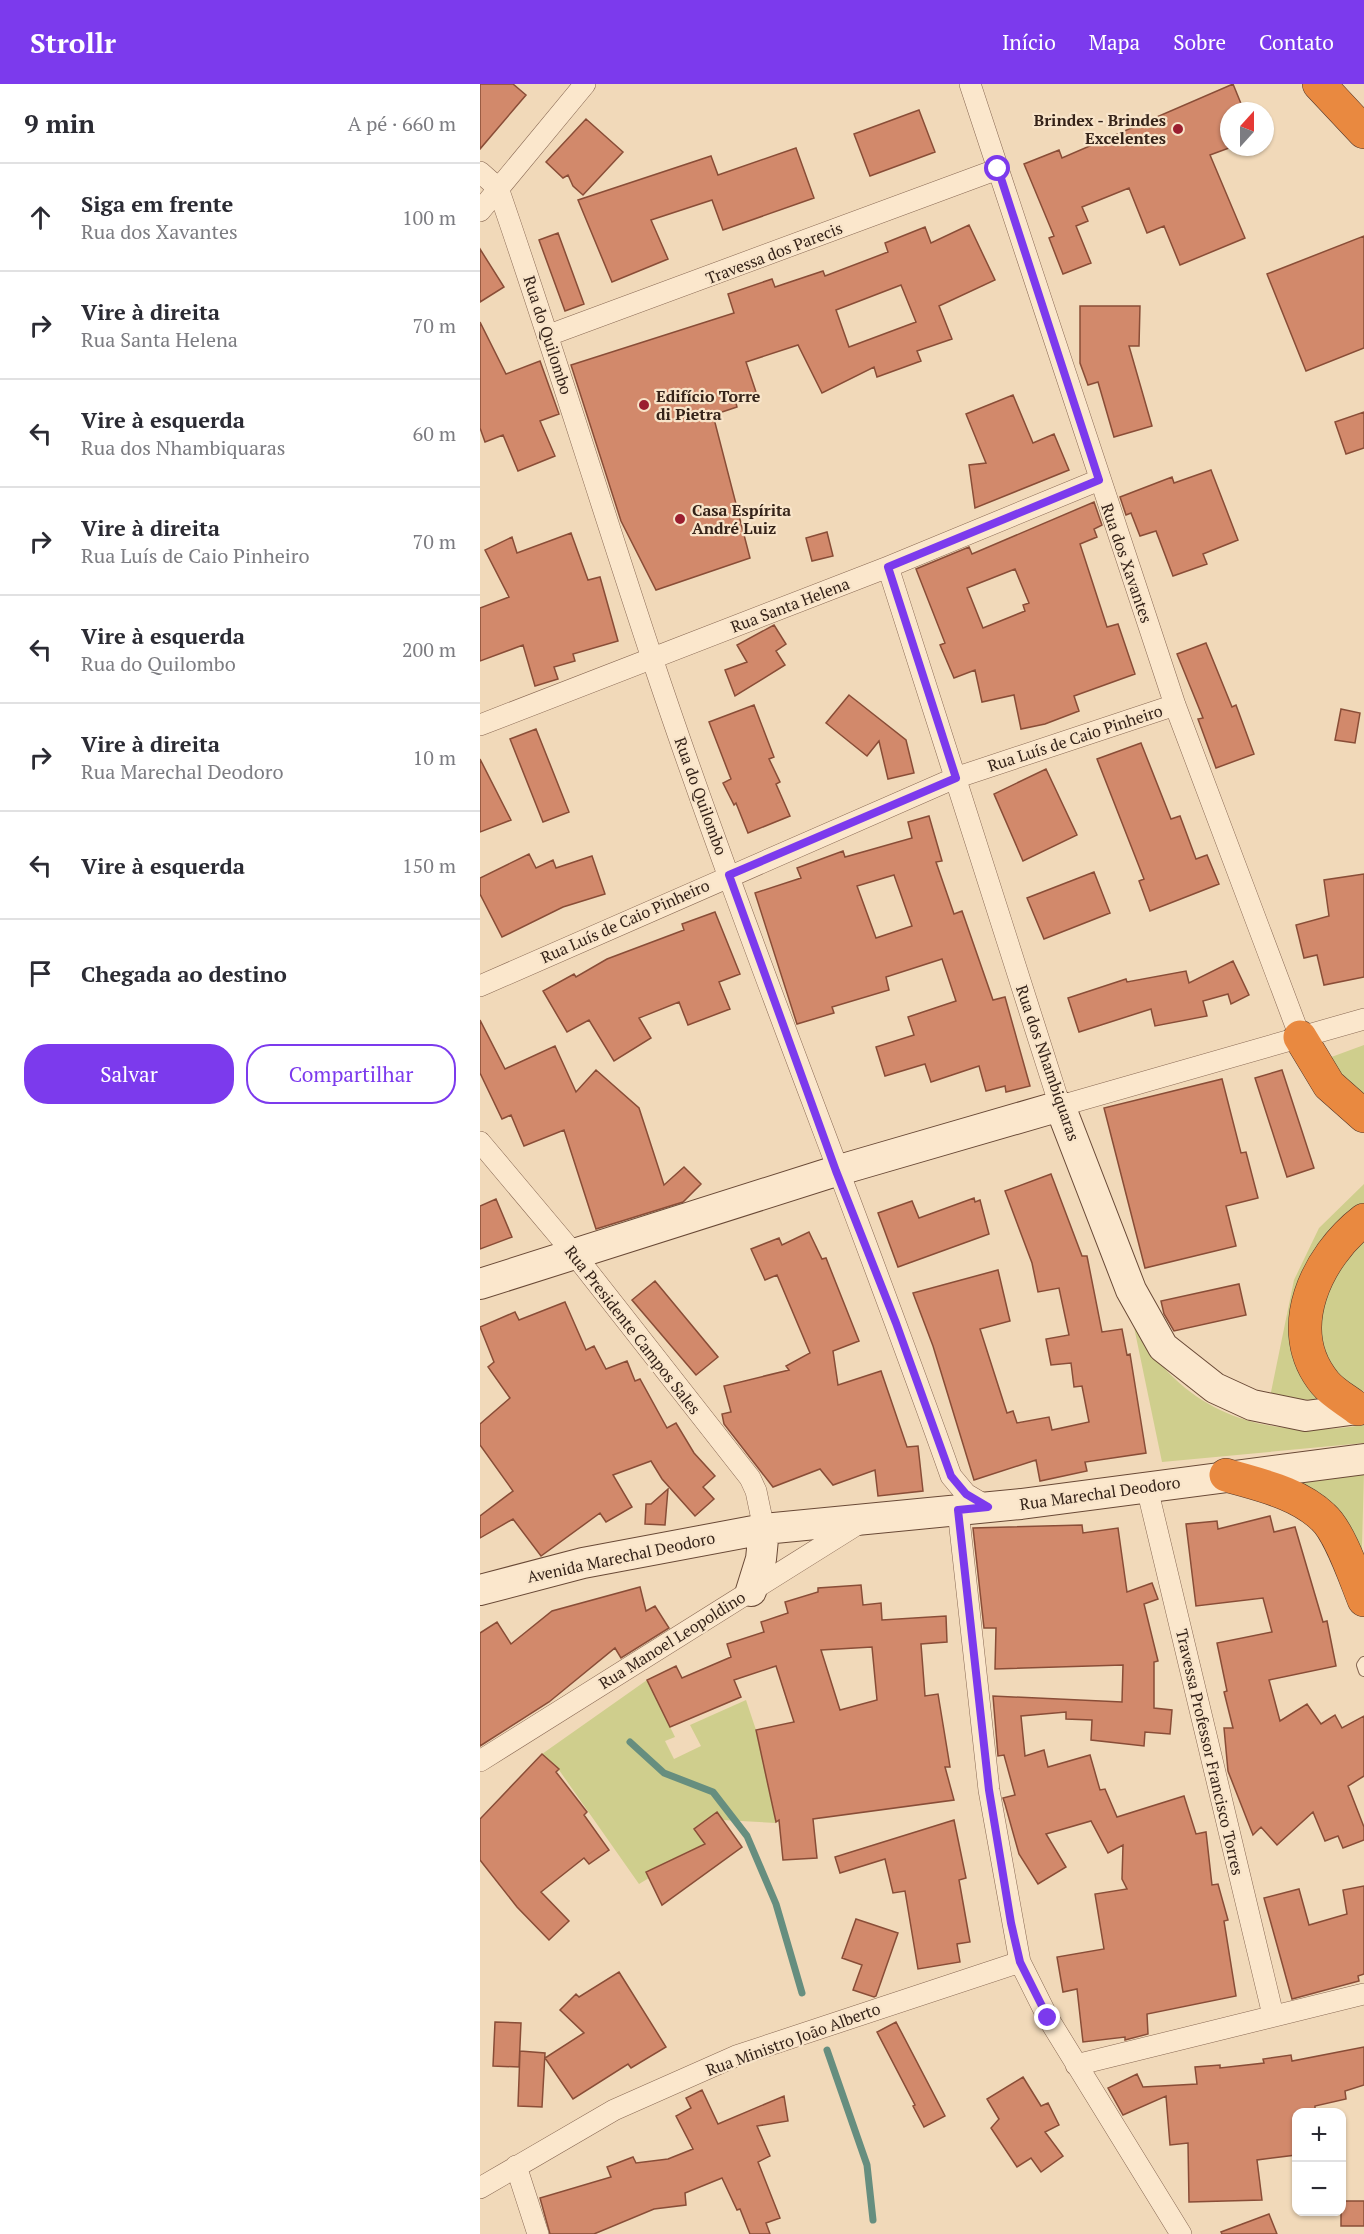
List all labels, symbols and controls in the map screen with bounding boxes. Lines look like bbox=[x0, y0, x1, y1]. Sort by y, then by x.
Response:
text: Strollr bbox=[30, 24, 116, 61]
text: Início bbox=[1002, 28, 1056, 56]
text: Mapa bbox=[1089, 28, 1140, 56]
text: Sobre bbox=[1173, 28, 1226, 56]
text: Contato bbox=[1259, 28, 1334, 56]
north arrow bbox=[1220, 102, 1274, 156]
text: 9 min bbox=[24, 106, 95, 140]
place label: Brindex - Brindes Excelentes bbox=[1034, 109, 1166, 149]
text: A pé · 660 m bbox=[348, 110, 456, 137]
marker: Brindex - Brindes Excelentes bbox=[1171, 122, 1185, 136]
route start bbox=[984, 155, 1010, 181]
text: Siga em frente bbox=[81, 189, 233, 218]
icon: ahead bbox=[24, 201, 57, 234]
text: 100 m bbox=[402, 204, 456, 231]
street label: Travessa dos Parecis bbox=[702, 217, 846, 289]
text: Rua dos Xavantes bbox=[81, 218, 238, 245]
street label: Rua do Quilombo bbox=[518, 273, 578, 397]
text: Vire à direita bbox=[81, 297, 220, 326]
icon: right bbox=[24, 309, 57, 342]
text: 70 m bbox=[413, 312, 456, 339]
text: Rua Santa Helena bbox=[81, 326, 238, 353]
place label: Edifício Torre di Pietra bbox=[656, 385, 761, 425]
marker: Edifício Torre di Pietra bbox=[637, 398, 651, 412]
text: Vire à esquerda bbox=[81, 405, 245, 434]
icon: left bbox=[24, 417, 57, 450]
text: 60 m bbox=[413, 420, 456, 447]
text: Rua dos Nhambiquaras bbox=[81, 434, 286, 461]
place label: Casa Espírita André Luiz bbox=[692, 499, 791, 539]
street label: Rua dos Xavantes bbox=[1096, 500, 1158, 626]
marker: Casa Espírita André Luiz bbox=[673, 512, 687, 526]
text: Vire à direita bbox=[81, 513, 220, 542]
icon: right bbox=[24, 525, 57, 558]
text: 70 m bbox=[413, 528, 456, 555]
text: Rua Luís de Caio Pinheiro bbox=[81, 542, 310, 569]
street label: Rua Santa Helena bbox=[727, 572, 853, 638]
text: Vire à esquerda bbox=[81, 621, 245, 650]
icon: left bbox=[24, 633, 57, 666]
text: 200 m bbox=[402, 636, 456, 663]
text: Rua do Quilombo bbox=[81, 650, 236, 677]
street label: Rua Luís de Caio Pinheiro bbox=[985, 699, 1165, 777]
text: Vire à direita bbox=[81, 729, 220, 758]
street label: Rua do Quilombo bbox=[669, 734, 733, 858]
icon: right bbox=[24, 741, 57, 774]
text: 10 m bbox=[413, 744, 456, 771]
text: Rua Marechal Deodoro bbox=[81, 758, 284, 785]
icon: left bbox=[24, 849, 57, 882]
text: Vire à esquerda bbox=[81, 851, 245, 880]
text: 150 m bbox=[402, 852, 456, 879]
street label: Rua Luís de Caio Pinheiro bbox=[537, 874, 713, 968]
icon: arrive bbox=[24, 957, 57, 990]
text: Chegada ao destino bbox=[81, 959, 287, 988]
street label: Rua dos Nhambiquaras bbox=[1011, 982, 1085, 1144]
button: Salvar bbox=[24, 1044, 234, 1104]
button: Compartilhar bbox=[246, 1044, 456, 1104]
street label: Rua Presidente Campos Sales bbox=[560, 1241, 706, 1419]
street label: Rua Marechal Deodoro bbox=[1018, 1471, 1182, 1515]
street label: Avenida Marechal Deodoro bbox=[525, 1526, 717, 1588]
street label: Rua Manoel Leopoldino bbox=[595, 1586, 750, 1694]
street label: Travessa Professor Francisco Torres bbox=[1171, 1627, 1249, 1877]
street label: Rua Ministro João Alberto bbox=[703, 1997, 884, 2081]
route end bbox=[1034, 2004, 1060, 2030]
map controls bbox=[1292, 2108, 1346, 2216]
button: + bbox=[1292, 2108, 1346, 2162]
button: − bbox=[1292, 2162, 1346, 2216]

